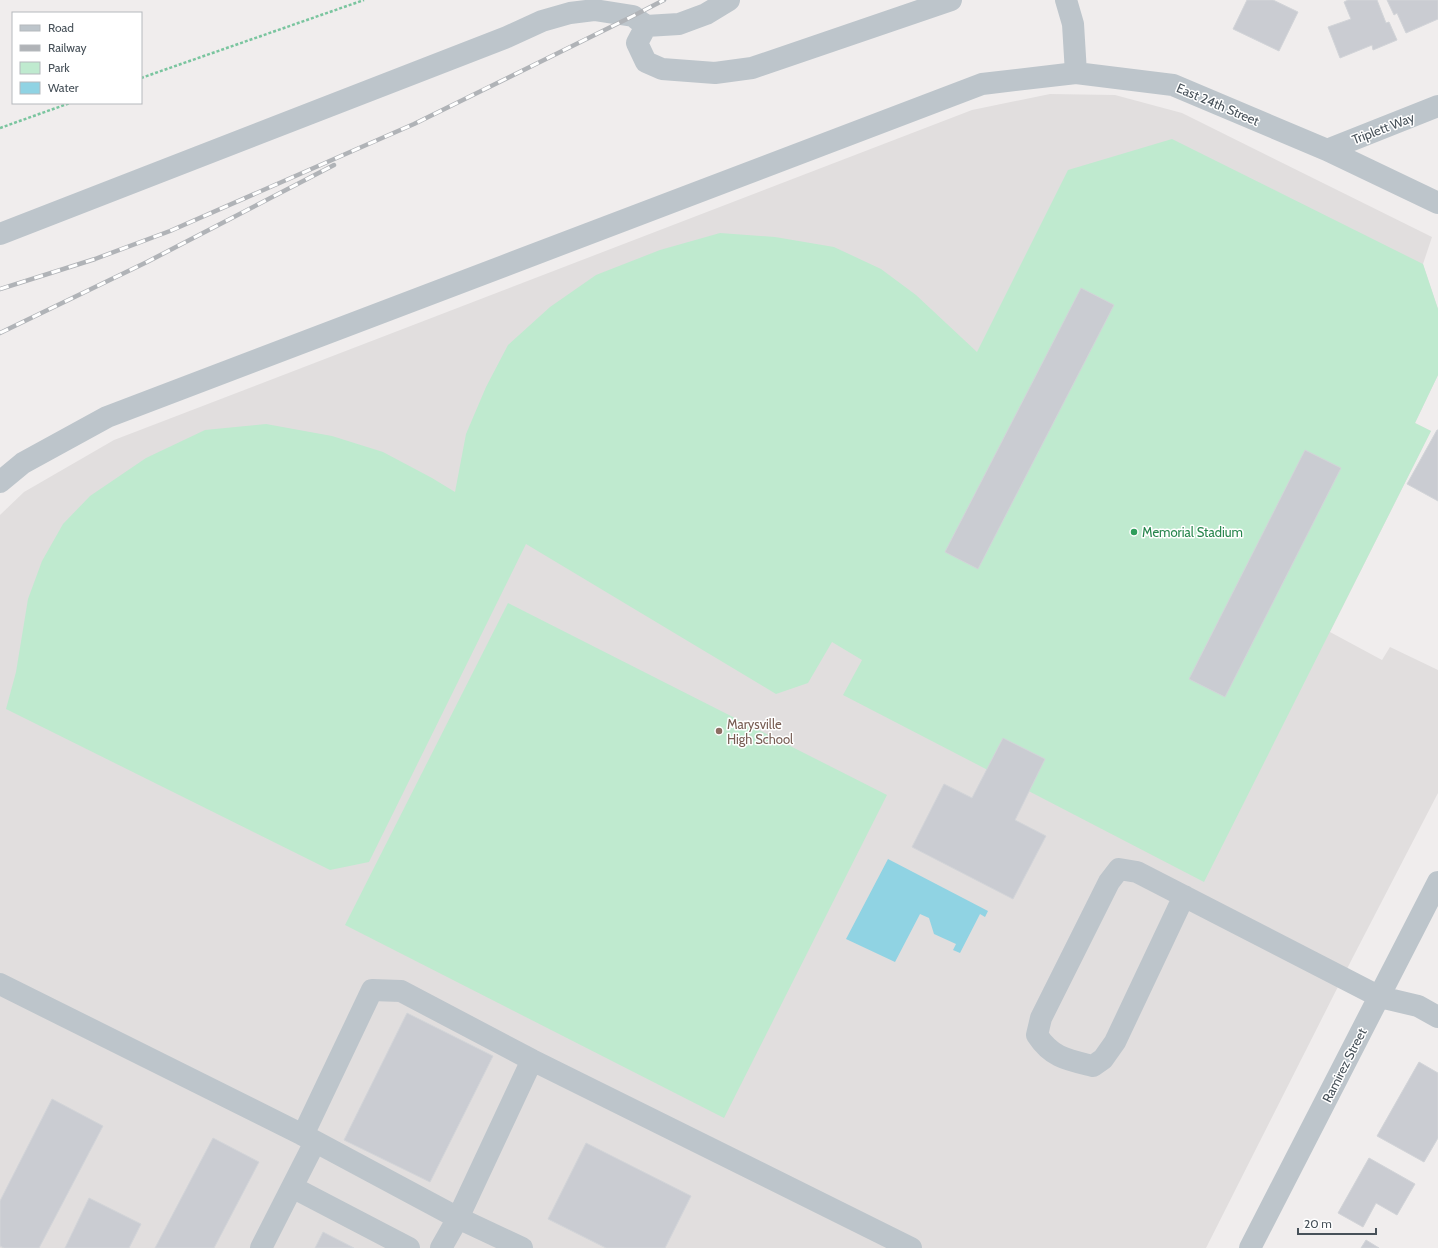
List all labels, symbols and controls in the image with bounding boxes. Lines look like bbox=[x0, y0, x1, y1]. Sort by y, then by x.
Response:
legend bbox=[12, 12, 142, 104]
text: Road bbox=[48, 20, 74, 35]
text: Railway bbox=[48, 40, 86, 55]
text: Park bbox=[48, 60, 70, 75]
street label: East 24th Street bbox=[1174, 79, 1262, 129]
text: Water bbox=[48, 80, 79, 95]
street label: Triplett Way bbox=[1350, 109, 1417, 147]
place label: Memorial Stadium bbox=[1142, 524, 1243, 540]
marker: Memorial Stadium bbox=[1129, 527, 1139, 537]
place label: Marysville High School bbox=[727, 716, 793, 747]
marker: Marysville High School bbox=[714, 726, 724, 736]
street label: Ramirez Street bbox=[1318, 1025, 1370, 1105]
scale bar bbox=[1298, 1210, 1376, 1236]
text: 20 m bbox=[1304, 1216, 1332, 1231]

